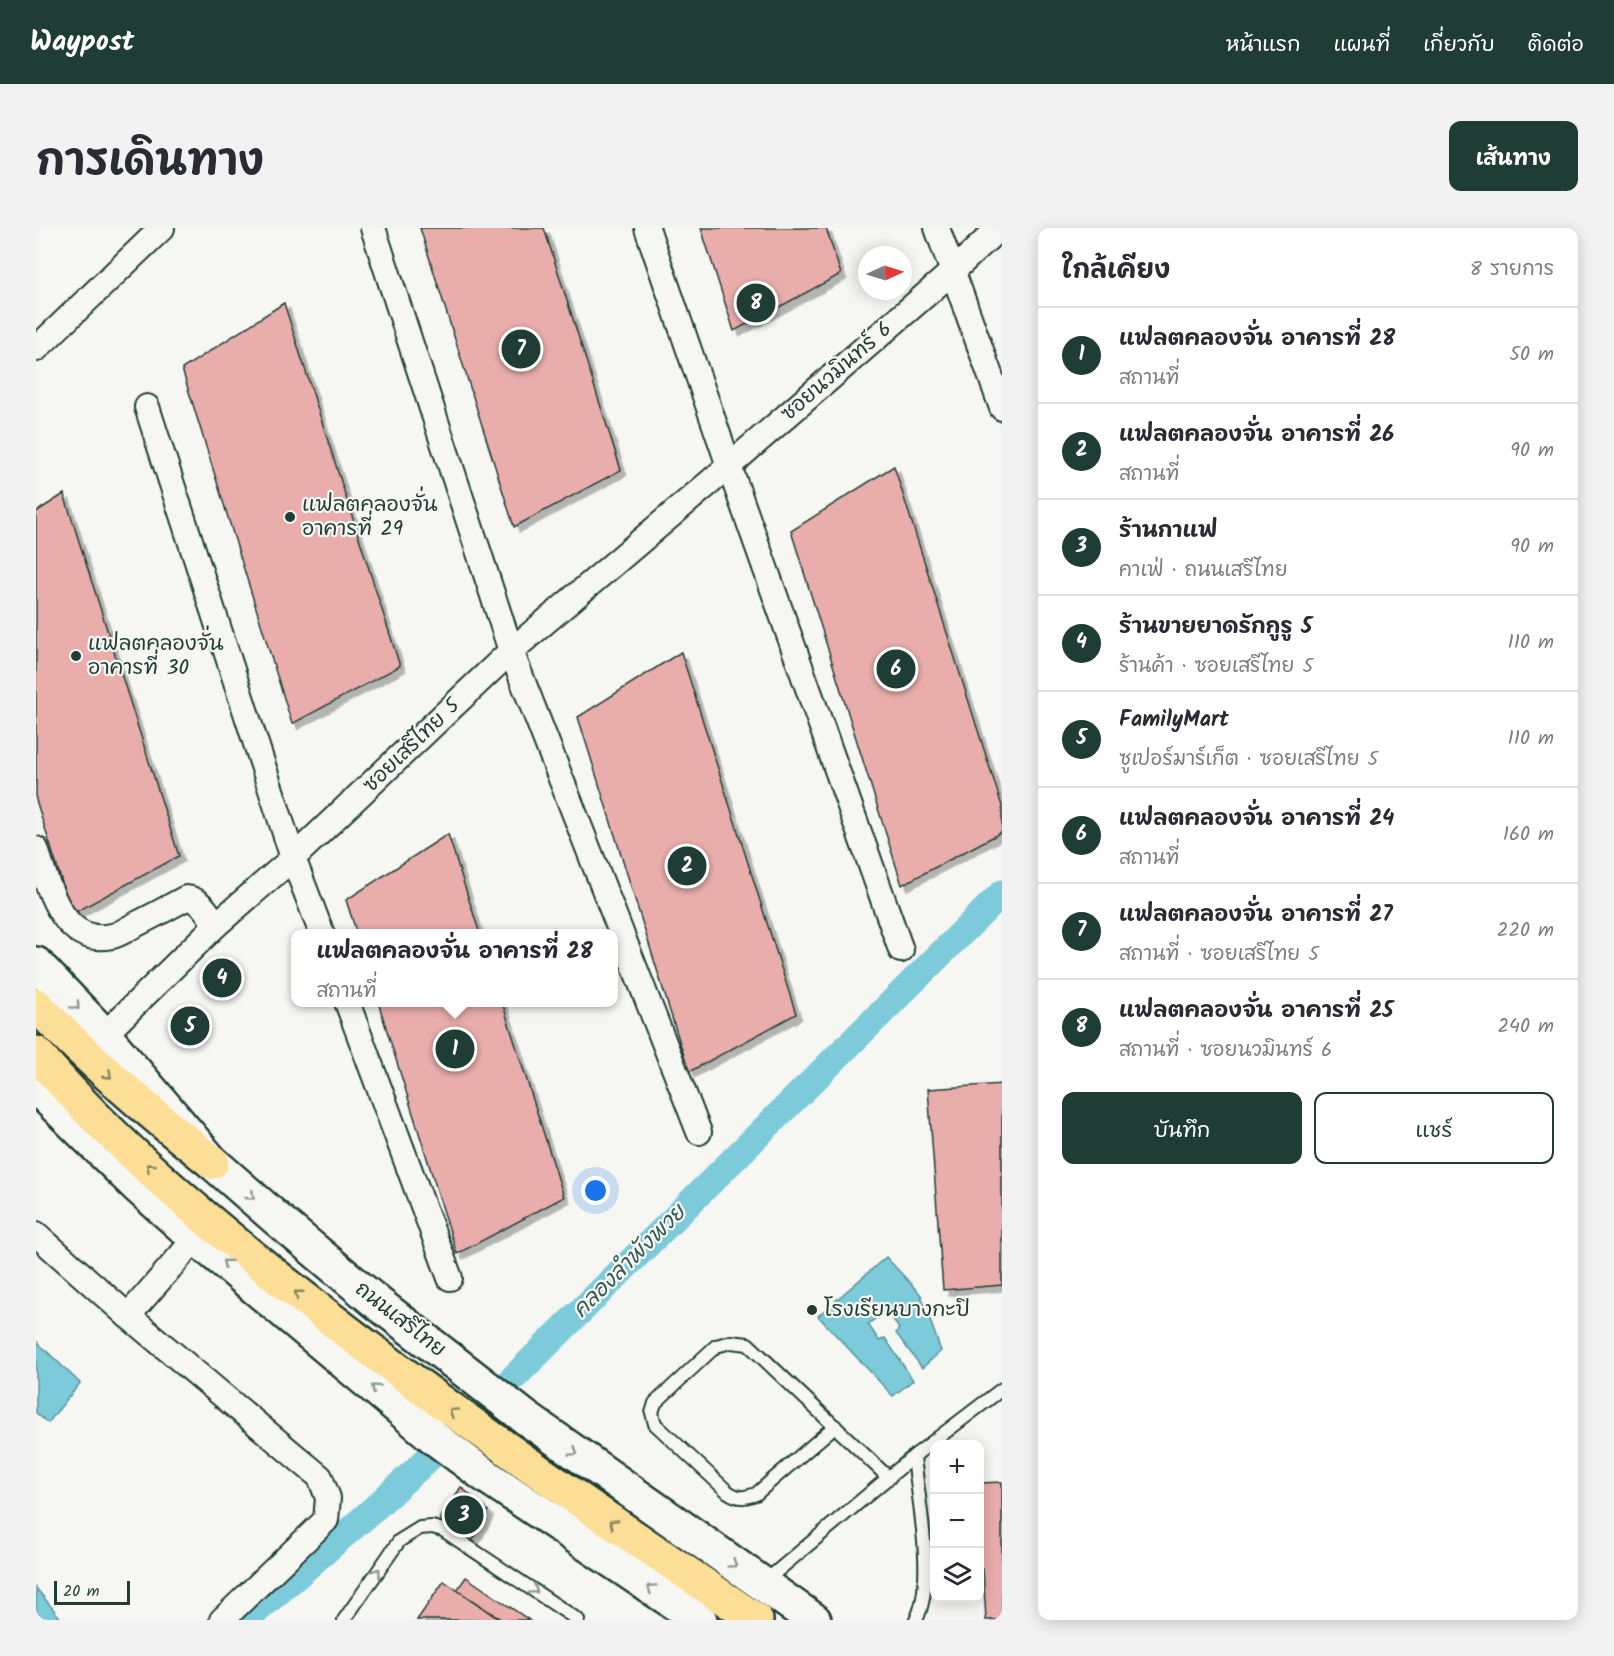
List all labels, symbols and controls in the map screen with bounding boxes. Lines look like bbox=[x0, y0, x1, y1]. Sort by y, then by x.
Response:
text: Waypost bbox=[30, 20, 134, 65]
text: หน้าแรก bbox=[1226, 29, 1301, 62]
text: แผนที่ bbox=[1334, 29, 1390, 62]
text: เกี่ยวกับ bbox=[1423, 29, 1495, 62]
text: ติดต่อ bbox=[1528, 29, 1584, 62]
button: เส้นทาง bbox=[1449, 121, 1578, 191]
text: การเดินทาง bbox=[36, 129, 264, 196]
north arrow bbox=[858, 246, 912, 300]
text: ใกล้เคียง bbox=[1062, 250, 1170, 292]
text: 8 รายการ bbox=[1470, 254, 1554, 286]
pin: 8 bbox=[736, 280, 776, 326]
street label: ซอยนวมินทร์ 6 bbox=[774, 314, 900, 430]
text: แฟลตคลองจั่น อาคารที่ 28 bbox=[1119, 322, 1395, 357]
pin: 7 bbox=[502, 326, 540, 372]
text: 1 bbox=[1078, 339, 1085, 371]
text: 50 m bbox=[1509, 339, 1554, 371]
text: สถานที่ bbox=[1119, 363, 1179, 395]
text: แฟลตคลองจั่น อาคารที่ 26 bbox=[1119, 418, 1394, 453]
text: 2 bbox=[1076, 435, 1087, 467]
text: 90 m bbox=[1510, 435, 1554, 467]
text: สถานที่ bbox=[1119, 459, 1179, 491]
place label: แฟลตคลองจั่น อาคารที่ 29 bbox=[302, 486, 438, 546]
marker: แฟลตคลองจั่น อาคารที่ 29 bbox=[283, 510, 297, 524]
text: ร้านกาแฟ bbox=[1119, 514, 1218, 549]
text: 3 bbox=[1076, 531, 1087, 563]
text: 90 m bbox=[1510, 531, 1554, 563]
text: คาเฟ่ · ถนนเสรีไทย bbox=[1119, 555, 1288, 587]
text: ร้านขายยาดรักกูรู 5 bbox=[1119, 610, 1312, 645]
place label: แฟลตคลองจั่น อาคารที่ 30 bbox=[88, 625, 224, 685]
text: 4 bbox=[1076, 627, 1087, 659]
text: 110 m bbox=[1508, 627, 1554, 659]
pin: 6 bbox=[876, 646, 916, 692]
marker: แฟลตคลองจั่น อาคารที่ 30 bbox=[69, 649, 83, 663]
text: ร้านค้า · ซอยเสรีไทย 5 bbox=[1119, 651, 1313, 683]
street label: ซอยเสรีไทย 5 bbox=[356, 690, 470, 801]
text: FamilyMart bbox=[1119, 703, 1229, 738]
text: 5 bbox=[1076, 723, 1087, 755]
text: 110 m bbox=[1508, 723, 1554, 755]
text: ซูเปอร์มาร์เก็ต · ซอยเสรีไทย 5 bbox=[1119, 744, 1378, 776]
text: แฟลตคลองจั่น อาคารที่ 24 bbox=[1119, 802, 1394, 837]
text: 6 bbox=[1076, 819, 1087, 851]
text: 160 m bbox=[1503, 819, 1554, 851]
text: สถานที่ bbox=[1119, 843, 1179, 875]
pin: 2 bbox=[668, 844, 706, 888]
text: แฟลตคลองจั่น อาคารที่ 27 bbox=[1119, 898, 1393, 933]
text: 7 bbox=[1077, 915, 1086, 947]
text: 220 m bbox=[1497, 915, 1554, 947]
popup bbox=[291, 929, 618, 1007]
text: แฟลตคลองจั่น อาคารที่ 28 bbox=[316, 935, 593, 970]
text: สถานที่ · ซอยเสรีไทย 5 bbox=[1119, 939, 1319, 971]
pin: 4 bbox=[202, 956, 242, 1000]
text: สถานที่ bbox=[316, 976, 377, 1008]
text: แฟลตคลองจั่น อาคารที่ 25 bbox=[1119, 994, 1393, 1029]
one-way arrow bbox=[69, 999, 80, 1010]
pin: 5 bbox=[170, 1004, 210, 1048]
text: 8 bbox=[1076, 1011, 1087, 1043]
text: 240 m bbox=[1497, 1011, 1554, 1043]
pin: 1 bbox=[436, 1026, 474, 1072]
text: สถานที่ · ซอยนวมินทร์ 6 bbox=[1119, 1035, 1332, 1067]
one-way arrow bbox=[102, 1068, 112, 1079]
button: บันทึก bbox=[1062, 1092, 1302, 1164]
button: แชร์ bbox=[1314, 1092, 1554, 1164]
one-way arrow bbox=[146, 1164, 157, 1175]
your location bbox=[581, 1176, 610, 1205]
one-way arrow bbox=[244, 1188, 255, 1199]
water label: คลองลำพังพวย bbox=[565, 1196, 696, 1327]
one-way arrow bbox=[222, 1259, 233, 1270]
street label: ถนนเสรีไทย bbox=[347, 1274, 453, 1366]
one-way arrow bbox=[294, 1290, 305, 1301]
place label: โรงเรียนบางกะปิ bbox=[824, 1294, 970, 1327]
marker: โรงเรียนบางกะปิ bbox=[805, 1303, 819, 1317]
one-way arrow bbox=[371, 1384, 382, 1395]
one-way arrow bbox=[449, 1408, 460, 1419]
map controls bbox=[930, 1440, 984, 1602]
button: + bbox=[930, 1440, 984, 1494]
one-way arrow bbox=[567, 1445, 578, 1456]
pin: 3 bbox=[444, 1492, 484, 1538]
button: − bbox=[930, 1494, 984, 1548]
one-way arrow bbox=[609, 1519, 620, 1530]
button: layers bbox=[930, 1548, 984, 1602]
one-way arrow bbox=[727, 1557, 738, 1568]
one-way arrow bbox=[370, 1568, 381, 1579]
scale bar bbox=[54, 1578, 130, 1606]
text: 20 m bbox=[63, 1579, 99, 1604]
one-way arrow bbox=[527, 1583, 538, 1594]
one-way arrow bbox=[647, 1584, 658, 1595]

